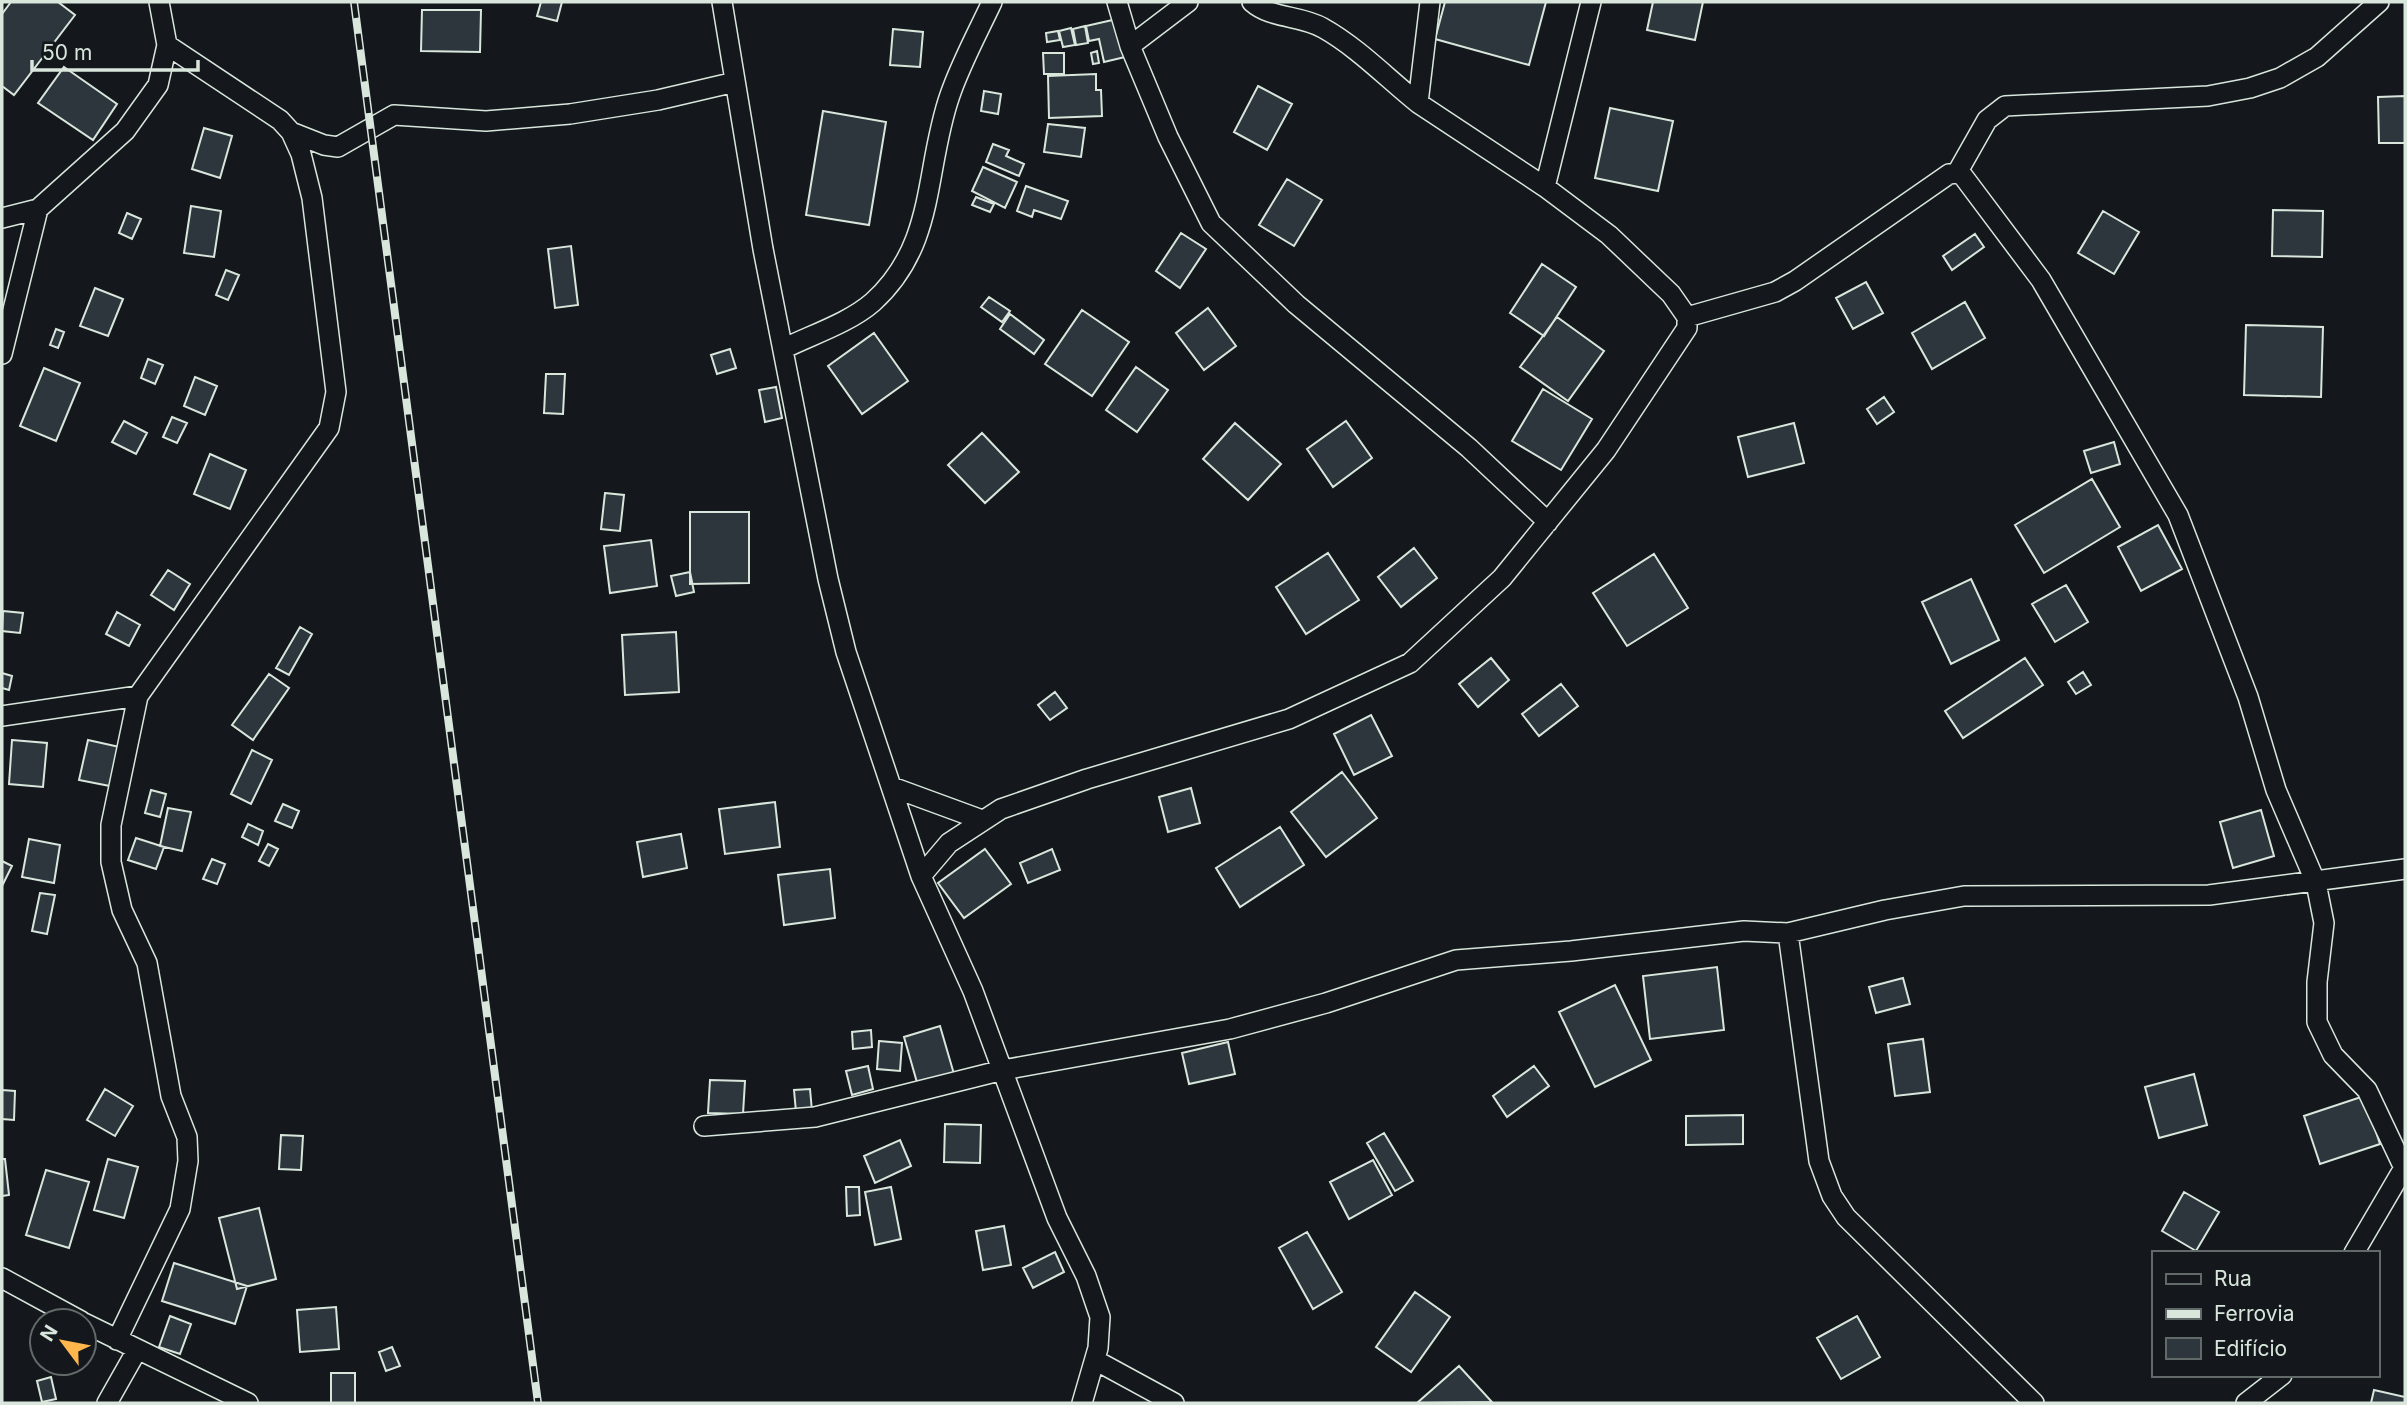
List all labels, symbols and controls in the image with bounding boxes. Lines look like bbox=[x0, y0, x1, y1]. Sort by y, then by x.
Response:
scale bar bbox=[32, 28, 198, 72]
text: 50 m bbox=[42, 40, 92, 65]
legend bbox=[2152, 1251, 2379, 1377]
text: Rua bbox=[2214, 1266, 2252, 1291]
text: Ferrovia bbox=[2214, 1301, 2294, 1326]
north arrow bbox=[28, 1307, 98, 1377]
text: N bbox=[35, 1321, 63, 1345]
text: Edifício bbox=[2214, 1336, 2287, 1361]

